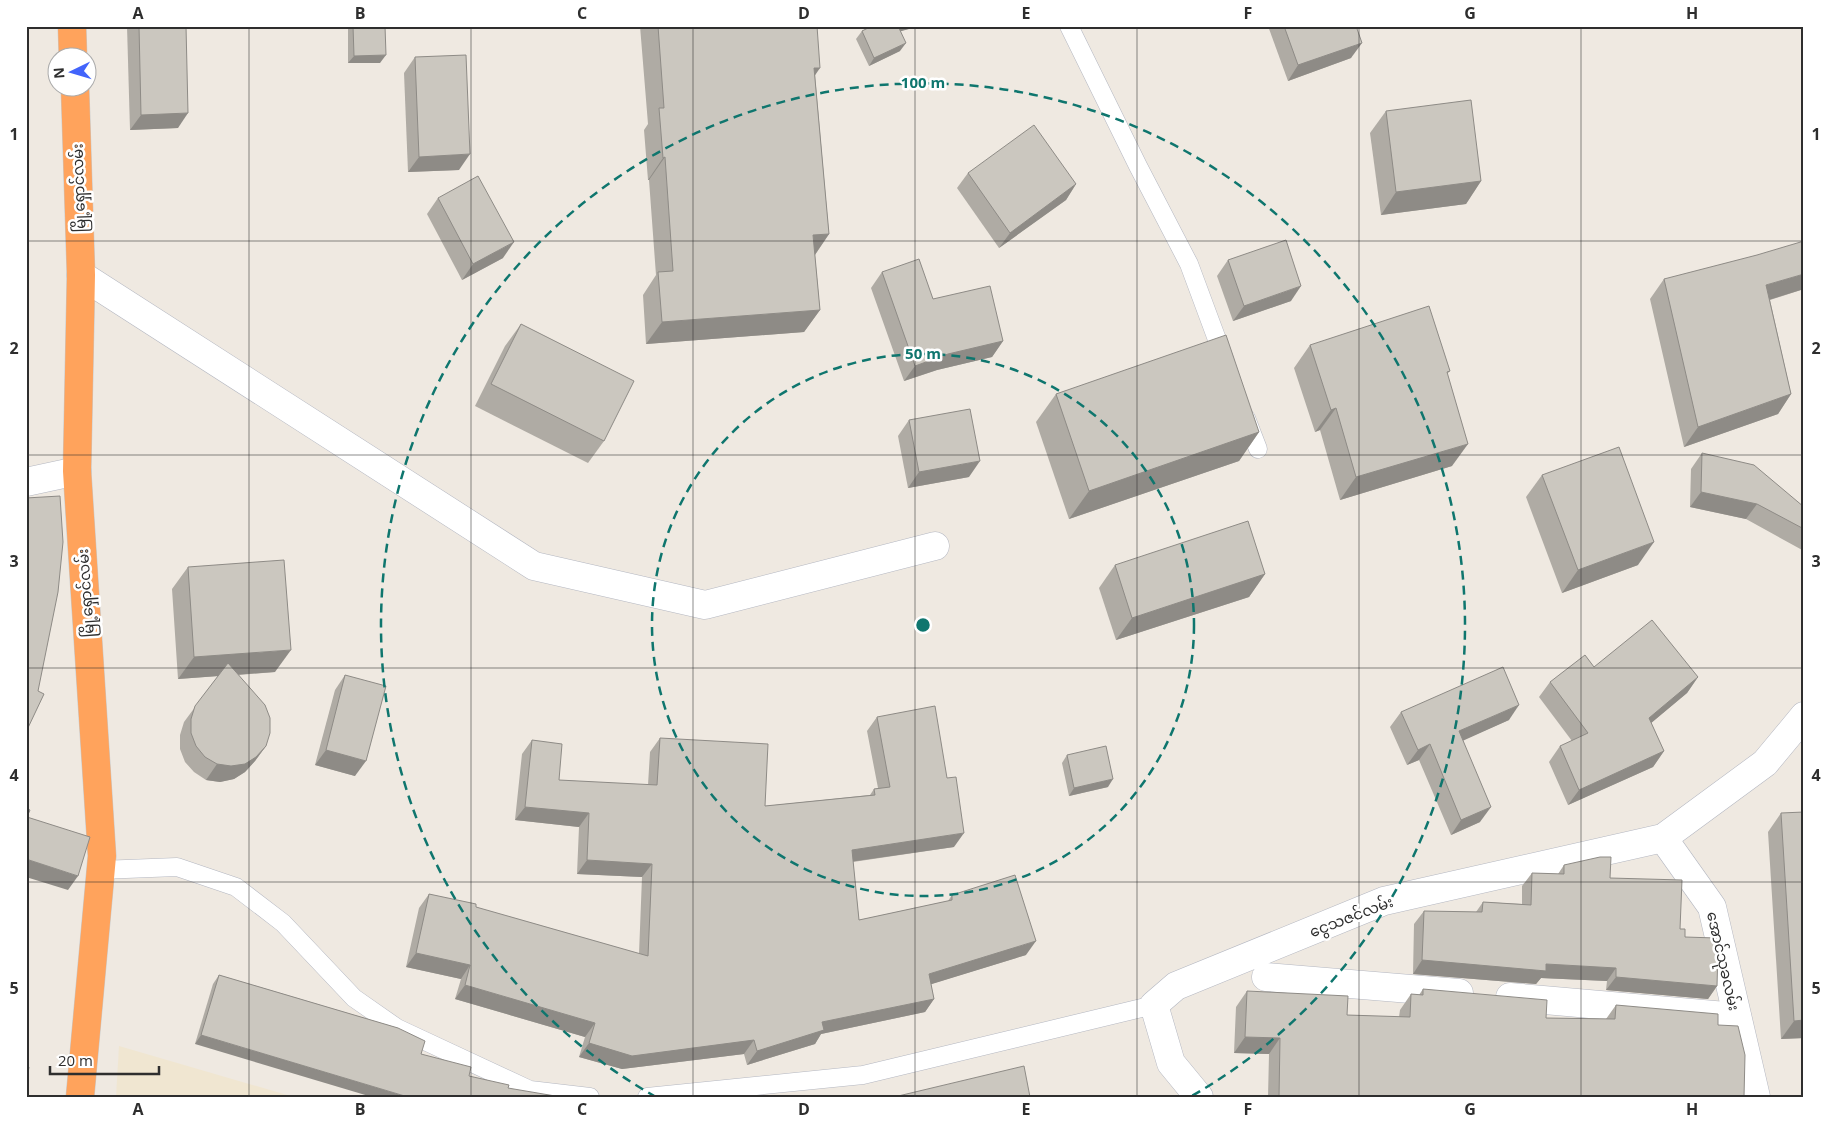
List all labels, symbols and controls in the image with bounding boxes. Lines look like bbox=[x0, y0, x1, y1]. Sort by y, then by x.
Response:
text: A bbox=[132, 2, 144, 24]
text: B bbox=[355, 2, 365, 24]
text: C bbox=[577, 2, 587, 24]
text: D bbox=[798, 2, 810, 24]
text: E bbox=[1022, 2, 1031, 24]
text: F bbox=[1244, 2, 1252, 24]
text: G bbox=[1464, 2, 1476, 24]
text: H bbox=[1686, 2, 1698, 24]
north arrow bbox=[48, 48, 98, 98]
text: N bbox=[49, 67, 69, 80]
text: 100 m bbox=[901, 72, 945, 92]
text: 1 bbox=[9, 123, 19, 145]
text: 1 bbox=[1811, 123, 1821, 145]
street label: မြို့ရှောင်လမ်း bbox=[66, 143, 93, 233]
text: 2 bbox=[9, 337, 19, 359]
text: 2 bbox=[1811, 337, 1821, 359]
text: 50 m bbox=[905, 343, 941, 363]
street label: မြို့ရှောင်လမ်း bbox=[72, 548, 101, 638]
text: 3 bbox=[9, 550, 19, 572]
text: 3 bbox=[1811, 550, 1821, 572]
centre of rings bbox=[914, 616, 932, 634]
text: 4 bbox=[9, 764, 19, 786]
text: 4 bbox=[1811, 764, 1821, 786]
street label: ငွေသဇင်လမ်း bbox=[1306, 891, 1396, 943]
street label: အောင်သုခလမ်း bbox=[1700, 909, 1745, 1013]
text: 5 bbox=[9, 977, 19, 999]
text: 5 bbox=[1811, 977, 1821, 999]
scale bar bbox=[50, 1043, 159, 1075]
text: 20 m bbox=[58, 1050, 93, 1070]
text: A bbox=[132, 1098, 144, 1120]
text: B bbox=[355, 1098, 365, 1120]
text: C bbox=[577, 1098, 587, 1120]
text: D bbox=[798, 1098, 810, 1120]
text: E bbox=[1022, 1098, 1031, 1120]
text: F bbox=[1244, 1098, 1252, 1120]
text: G bbox=[1464, 1098, 1476, 1120]
text: H bbox=[1686, 1098, 1698, 1120]

